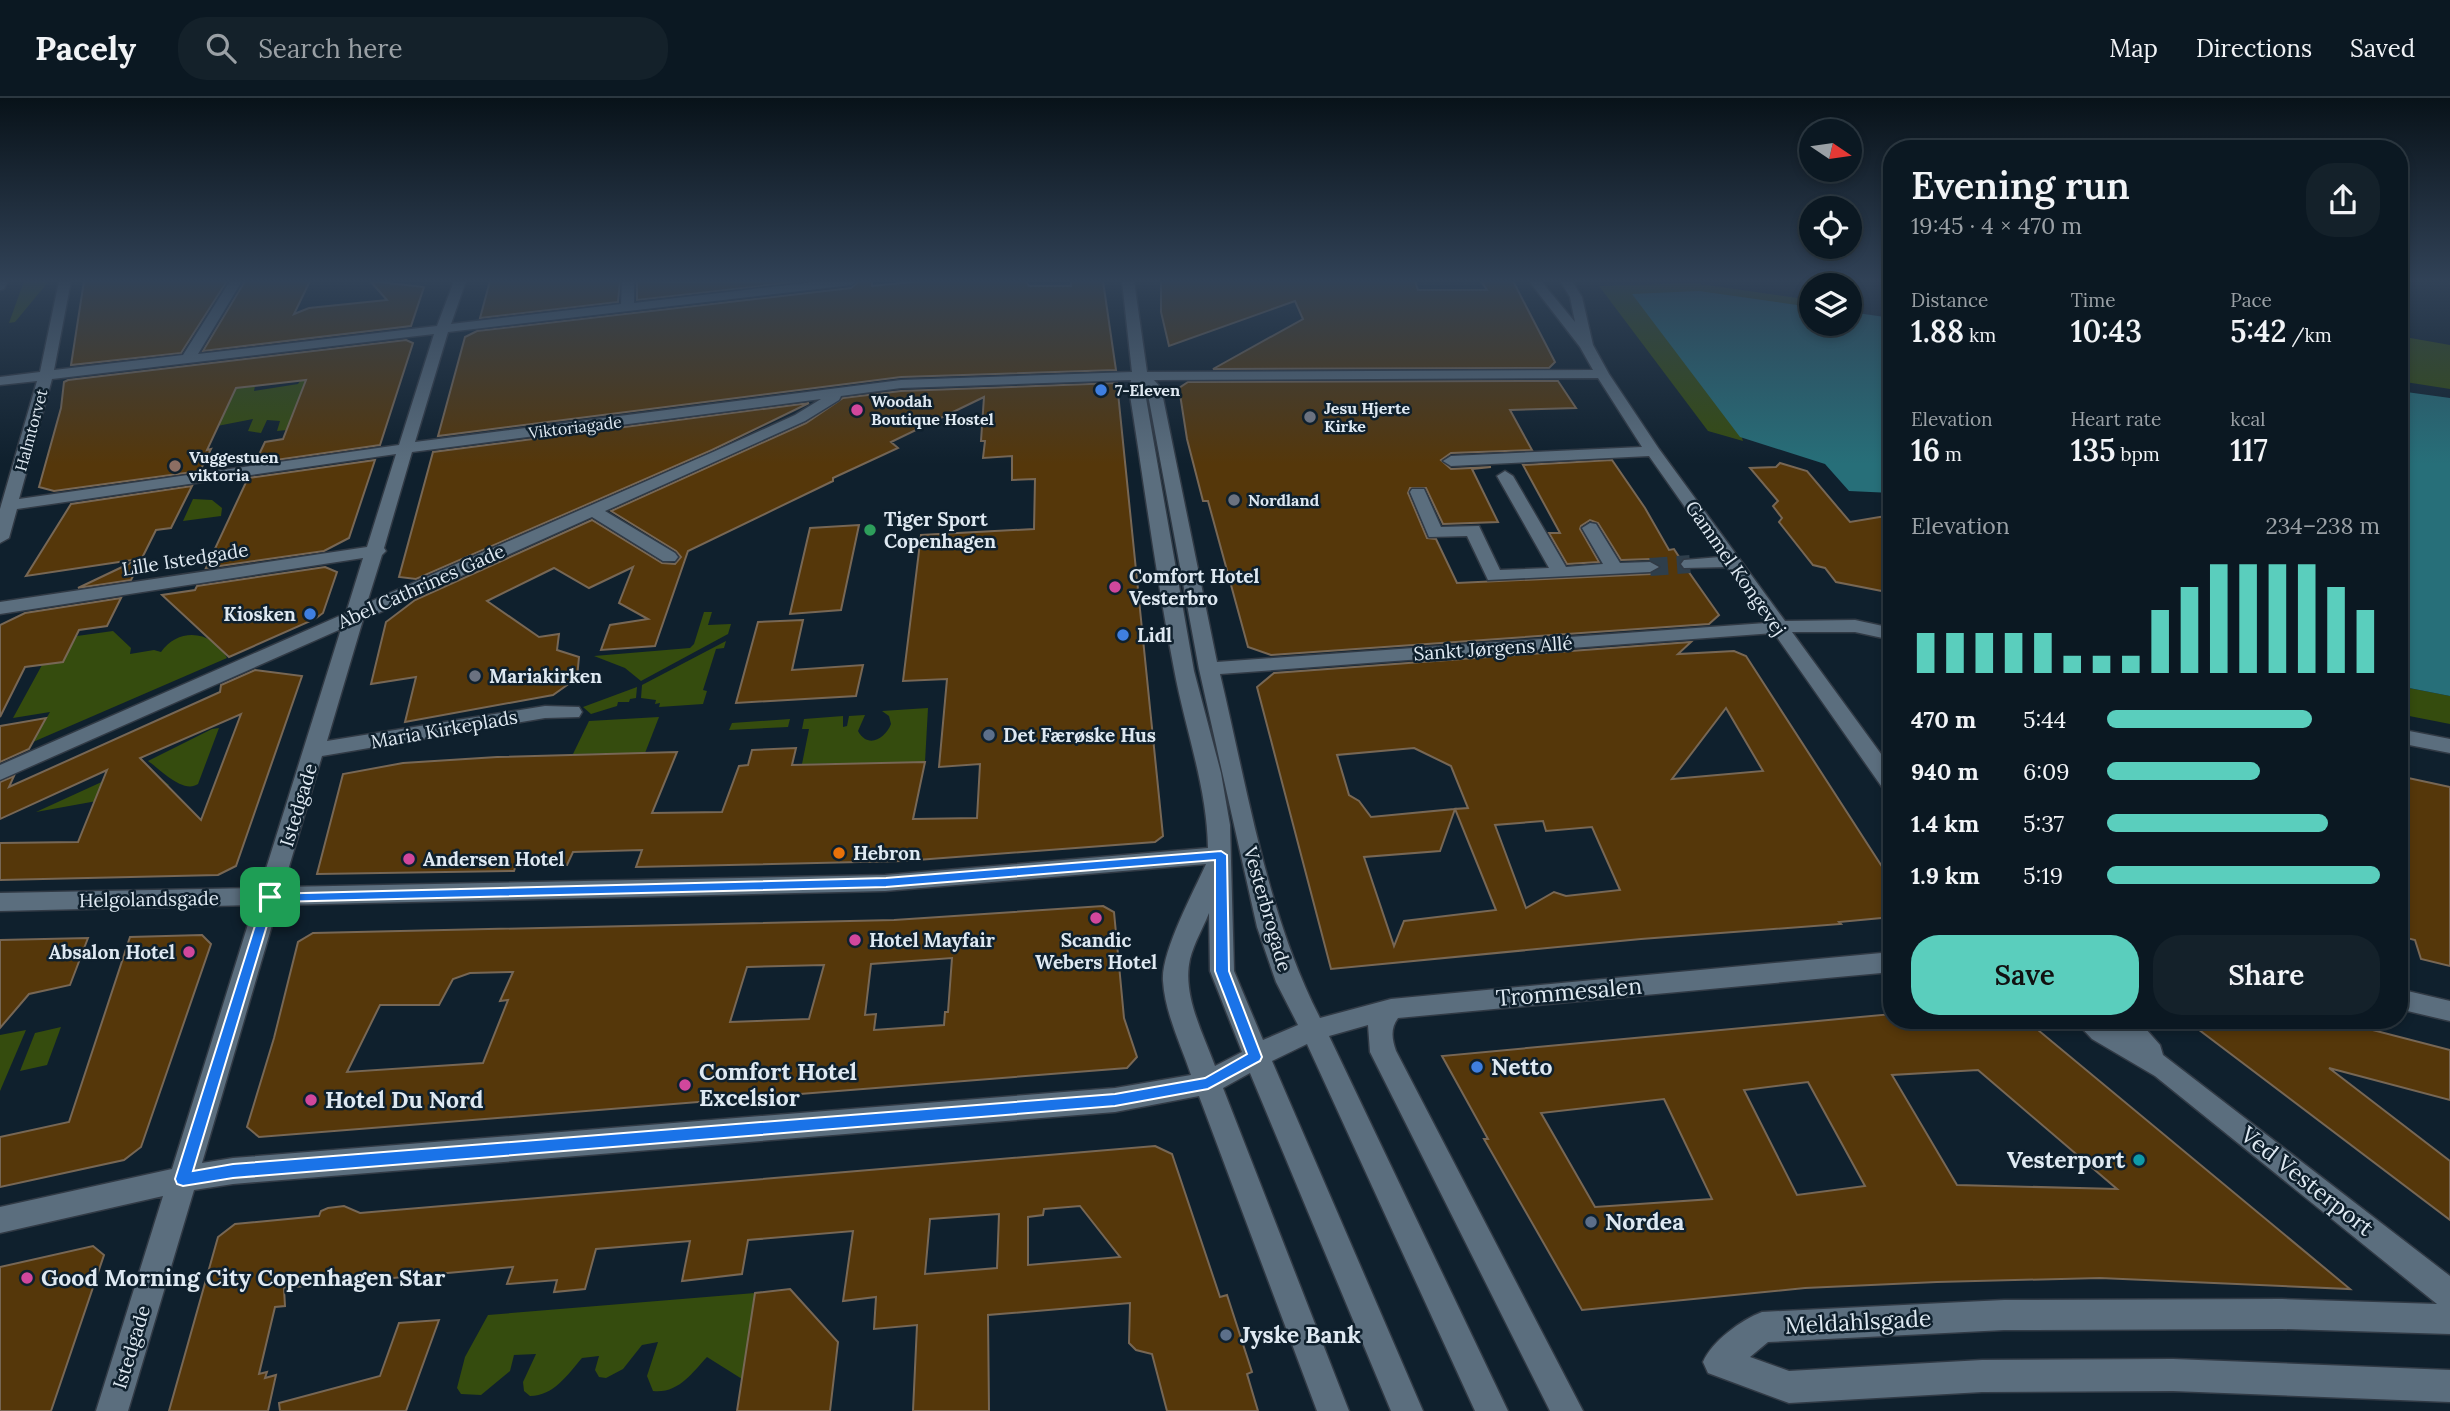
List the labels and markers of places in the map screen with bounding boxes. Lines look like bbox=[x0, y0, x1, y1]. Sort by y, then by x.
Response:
place label: 7-Eleven bbox=[1115, 380, 1180, 400]
marker: 7-Eleven bbox=[1093, 382, 1109, 398]
place label: Woodah Boutique Hostel bbox=[871, 391, 994, 429]
place label: Jesu Hjerte Kirke bbox=[1324, 398, 1411, 436]
marker: Woodah Boutique Hostel bbox=[849, 402, 865, 418]
marker: Jesu Hjerte Kirke bbox=[1302, 409, 1318, 425]
place label: Vuggestuen viktoria bbox=[189, 447, 279, 485]
marker: Vuggestuen viktoria bbox=[167, 458, 183, 474]
place label: Nordland bbox=[1248, 490, 1320, 510]
marker: Nordland bbox=[1226, 492, 1242, 508]
place label: Tiger Sport Copenhagen bbox=[884, 507, 996, 553]
marker: Tiger Sport Copenhagen bbox=[862, 522, 878, 538]
place label: Comfort Hotel Vesterbro bbox=[1129, 564, 1260, 610]
marker: Comfort Hotel Vesterbro bbox=[1107, 579, 1123, 595]
place label: Kiosken bbox=[223, 602, 296, 626]
marker: Kiosken bbox=[302, 606, 318, 622]
place label: Lidl bbox=[1137, 623, 1172, 647]
marker: Lidl bbox=[1115, 627, 1131, 643]
place label: Mariakirken bbox=[489, 664, 602, 688]
marker: Mariakirken bbox=[467, 668, 483, 684]
place label: Det Færøske Hus bbox=[1003, 723, 1156, 747]
marker: Det Færøske Hus bbox=[981, 727, 997, 743]
place label: Hebron bbox=[853, 841, 921, 865]
marker: Hebron bbox=[831, 845, 847, 861]
place label: Andersen Hotel bbox=[423, 847, 565, 871]
marker: Andersen Hotel bbox=[401, 851, 417, 867]
pin bbox=[240, 867, 300, 927]
marker: Scandic Webers Hotel bbox=[1088, 910, 1104, 926]
place label: Hotel Mayfair bbox=[869, 928, 995, 952]
place label: Scandic Webers Hotel bbox=[1035, 928, 1157, 974]
marker: Hotel Mayfair bbox=[847, 932, 863, 948]
place label: Absalon Hotel bbox=[49, 940, 175, 964]
marker: Absalon Hotel bbox=[181, 944, 197, 960]
place label: Netto bbox=[1491, 1052, 1553, 1081]
place label: Comfort Hotel Excelsior bbox=[699, 1057, 857, 1112]
marker: Netto bbox=[1469, 1059, 1485, 1075]
marker: Comfort Hotel Excelsior bbox=[677, 1077, 693, 1093]
place label: Hotel Du Nord bbox=[325, 1085, 484, 1114]
marker: Hotel Du Nord bbox=[303, 1092, 319, 1108]
place label: Vesterport bbox=[2007, 1145, 2125, 1174]
marker: Vesterport bbox=[2131, 1152, 2147, 1168]
place label: Nordea bbox=[1605, 1207, 1684, 1236]
marker: Nordea bbox=[1583, 1214, 1599, 1230]
place label: Good Morning City Copenhagen Star bbox=[41, 1263, 445, 1292]
marker: Good Morning City Copenhagen Star bbox=[19, 1270, 35, 1286]
place label: Jyske Bank bbox=[1240, 1320, 1361, 1349]
marker: Jyske Bank bbox=[1218, 1327, 1234, 1343]

